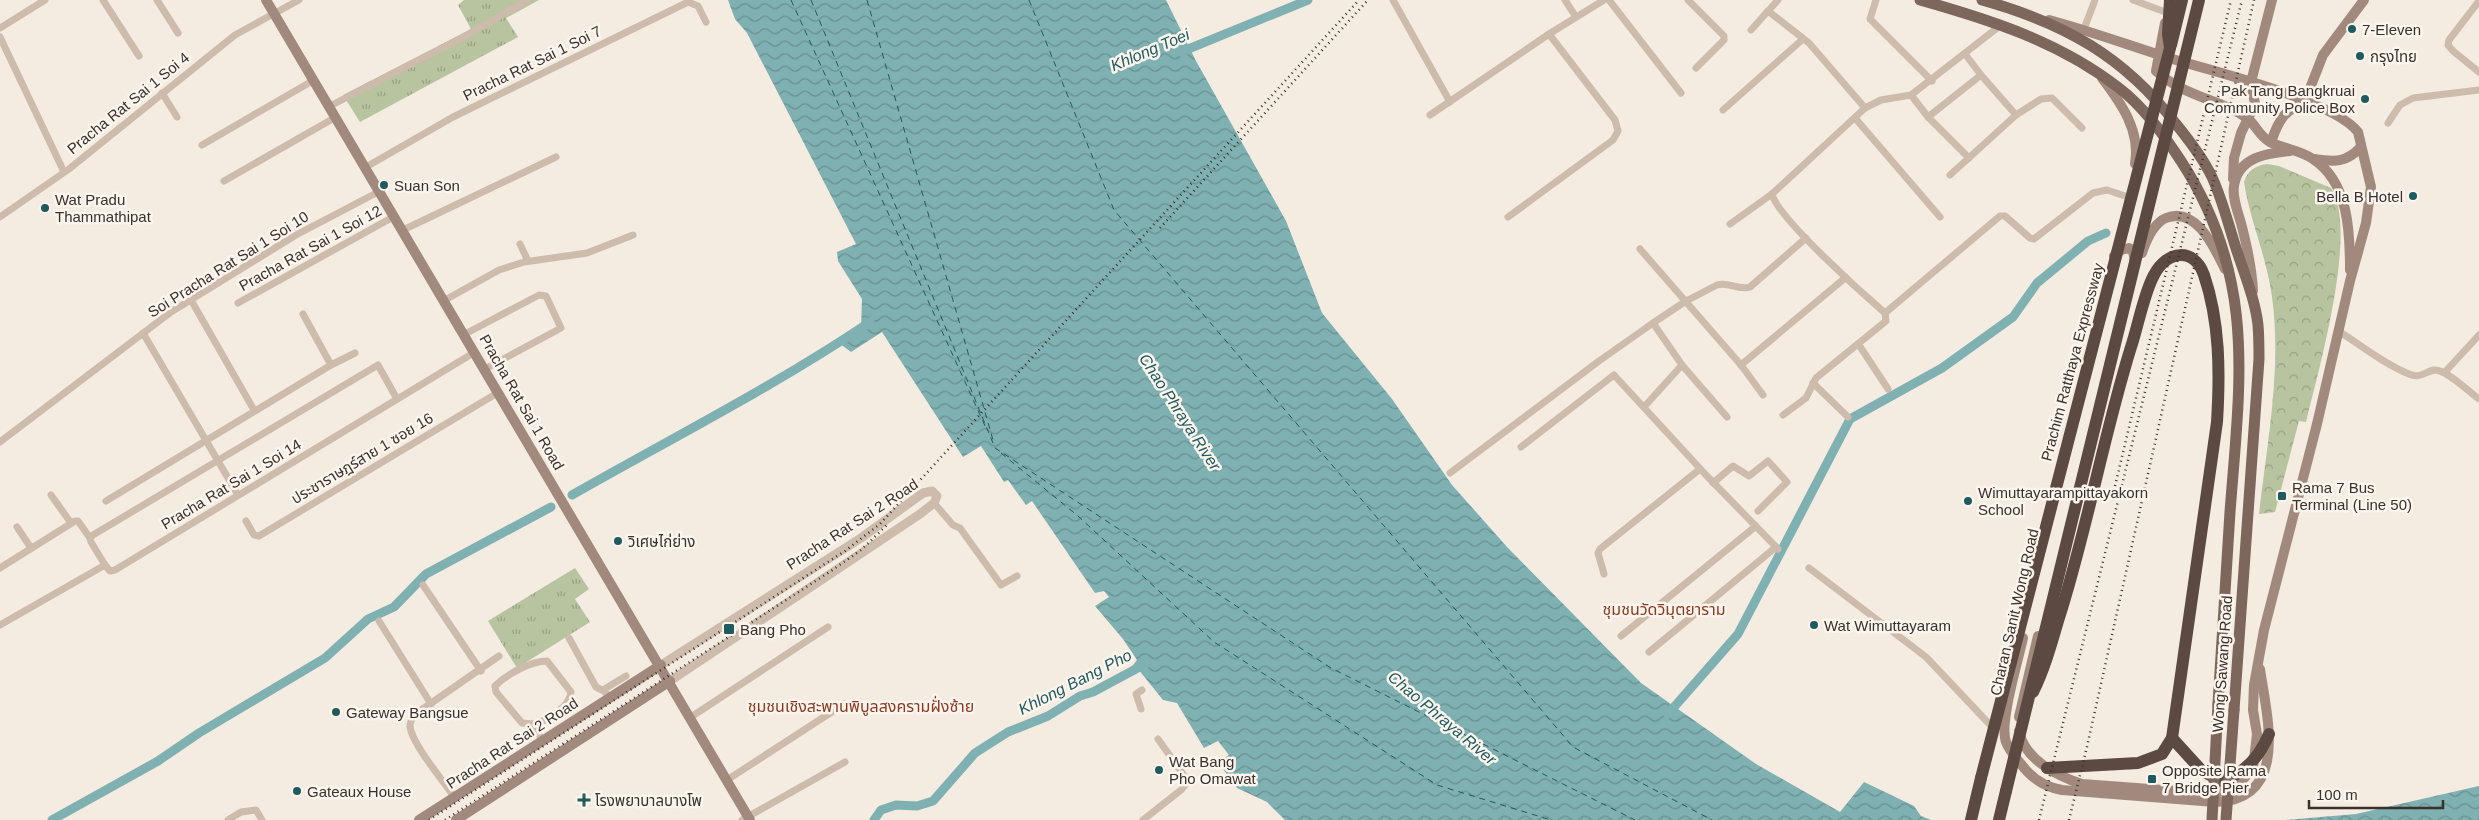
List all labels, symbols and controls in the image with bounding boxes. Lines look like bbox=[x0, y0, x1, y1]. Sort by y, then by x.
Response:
place label: 7-Eleven bbox=[2362, 21, 2421, 38]
street label: Pracha Rat Sai 1 Soi 7 bbox=[460, 22, 604, 104]
marker: 7-Eleven bbox=[2346, 23, 2358, 35]
water label: Khlong Toei bbox=[1108, 26, 1192, 74]
place label: กรุงไทย bbox=[2370, 48, 2417, 66]
street label: Pracha Rat Sai 1 Soi 4 bbox=[64, 49, 192, 157]
marker: กรุงไทย bbox=[2354, 50, 2366, 62]
place label: Pak Tang Bangkruai Community Police Box bbox=[2204, 82, 2355, 116]
marker: Pak Tang Bangkruai Community Police Box bbox=[2359, 93, 2371, 105]
place label: Suan Son bbox=[394, 177, 460, 194]
marker: Suan Son bbox=[378, 179, 390, 191]
place label: Bella B Hotel bbox=[2316, 188, 2403, 205]
marker: Bella B Hotel bbox=[2407, 190, 2419, 202]
place label: Wat Pradu Thammathipat bbox=[55, 191, 152, 225]
marker: Wat Pradu Thammathipat bbox=[39, 202, 51, 214]
street label: Pracha Rat Sai 1 Soi 12 bbox=[236, 202, 384, 294]
street label: Soi Pracha Rat Sai 1 Soi 10 bbox=[145, 208, 311, 320]
street label: Prachim Ratthaya Expressway bbox=[2037, 261, 2107, 463]
street label: Pracha Rat Sai 1 Road bbox=[476, 331, 568, 473]
water label: Chao Phraya River bbox=[1136, 351, 1224, 474]
street label: ประชาราษฎร์สาย 1 ซอย 16 bbox=[288, 409, 436, 507]
street label: Pracha Rat Sai 1 Soi 14 bbox=[158, 435, 304, 533]
street label: Pracha Rat Sai 2 Road bbox=[783, 475, 921, 573]
place label: Rama 7 Bus Terminal (Line 50) bbox=[2292, 479, 2412, 513]
place label: Wimuttayarampittayakorn School bbox=[1978, 484, 2148, 518]
marker: Rama 7 Bus Terminal (Line 50) bbox=[2276, 490, 2288, 502]
marker: Wimuttayarampittayakorn School bbox=[1962, 495, 1974, 507]
street label: Charan Sanit Wong Road bbox=[1987, 527, 2041, 697]
place label: วิเศษไก่ย่าง bbox=[628, 533, 695, 550]
marker: วิเศษไก่ย่าง bbox=[612, 535, 624, 547]
street label: Wong Sawang Road bbox=[2209, 595, 2235, 733]
district label: ชุมชนวัดวิมุตยาราม bbox=[1603, 601, 1725, 619]
place label: Wat Wimuttayaram bbox=[1824, 617, 1951, 634]
marker: Wat Wimuttayaram bbox=[1808, 619, 1820, 631]
place label: Bang Pho bbox=[740, 621, 806, 638]
marker: Bang Pho bbox=[722, 622, 736, 636]
water label: Khlong Bang Pho bbox=[1016, 646, 1134, 718]
water label: Chao Phraya River bbox=[1385, 668, 1500, 768]
street label: Pracha Rat Sai 2 Road bbox=[443, 694, 581, 792]
district label: ชุมชนเชิงสะพานพิบูลสงครามฝั่งซ้าย bbox=[748, 695, 974, 716]
place label: Gateway Bangsue bbox=[346, 704, 469, 721]
marker: Gateway Bangsue bbox=[330, 706, 342, 718]
place label: Wat Bang Pho Omawat bbox=[1169, 753, 1257, 787]
place label: Opposite Rama 7 Bridge Pier bbox=[2162, 762, 2267, 796]
marker: Wat Bang Pho Omawat bbox=[1153, 764, 1165, 776]
marker: Opposite Rama 7 Bridge Pier bbox=[2146, 773, 2158, 785]
scale bar bbox=[2309, 778, 2443, 810]
place label: Gateaux House bbox=[307, 783, 411, 800]
marker: Gateaux House bbox=[291, 785, 303, 797]
text: 100 m bbox=[2316, 786, 2358, 803]
place label: โรงพยาบาลบางโพ bbox=[595, 792, 702, 809]
marker: โรงพยาบาลบางโพ bbox=[577, 793, 591, 807]

